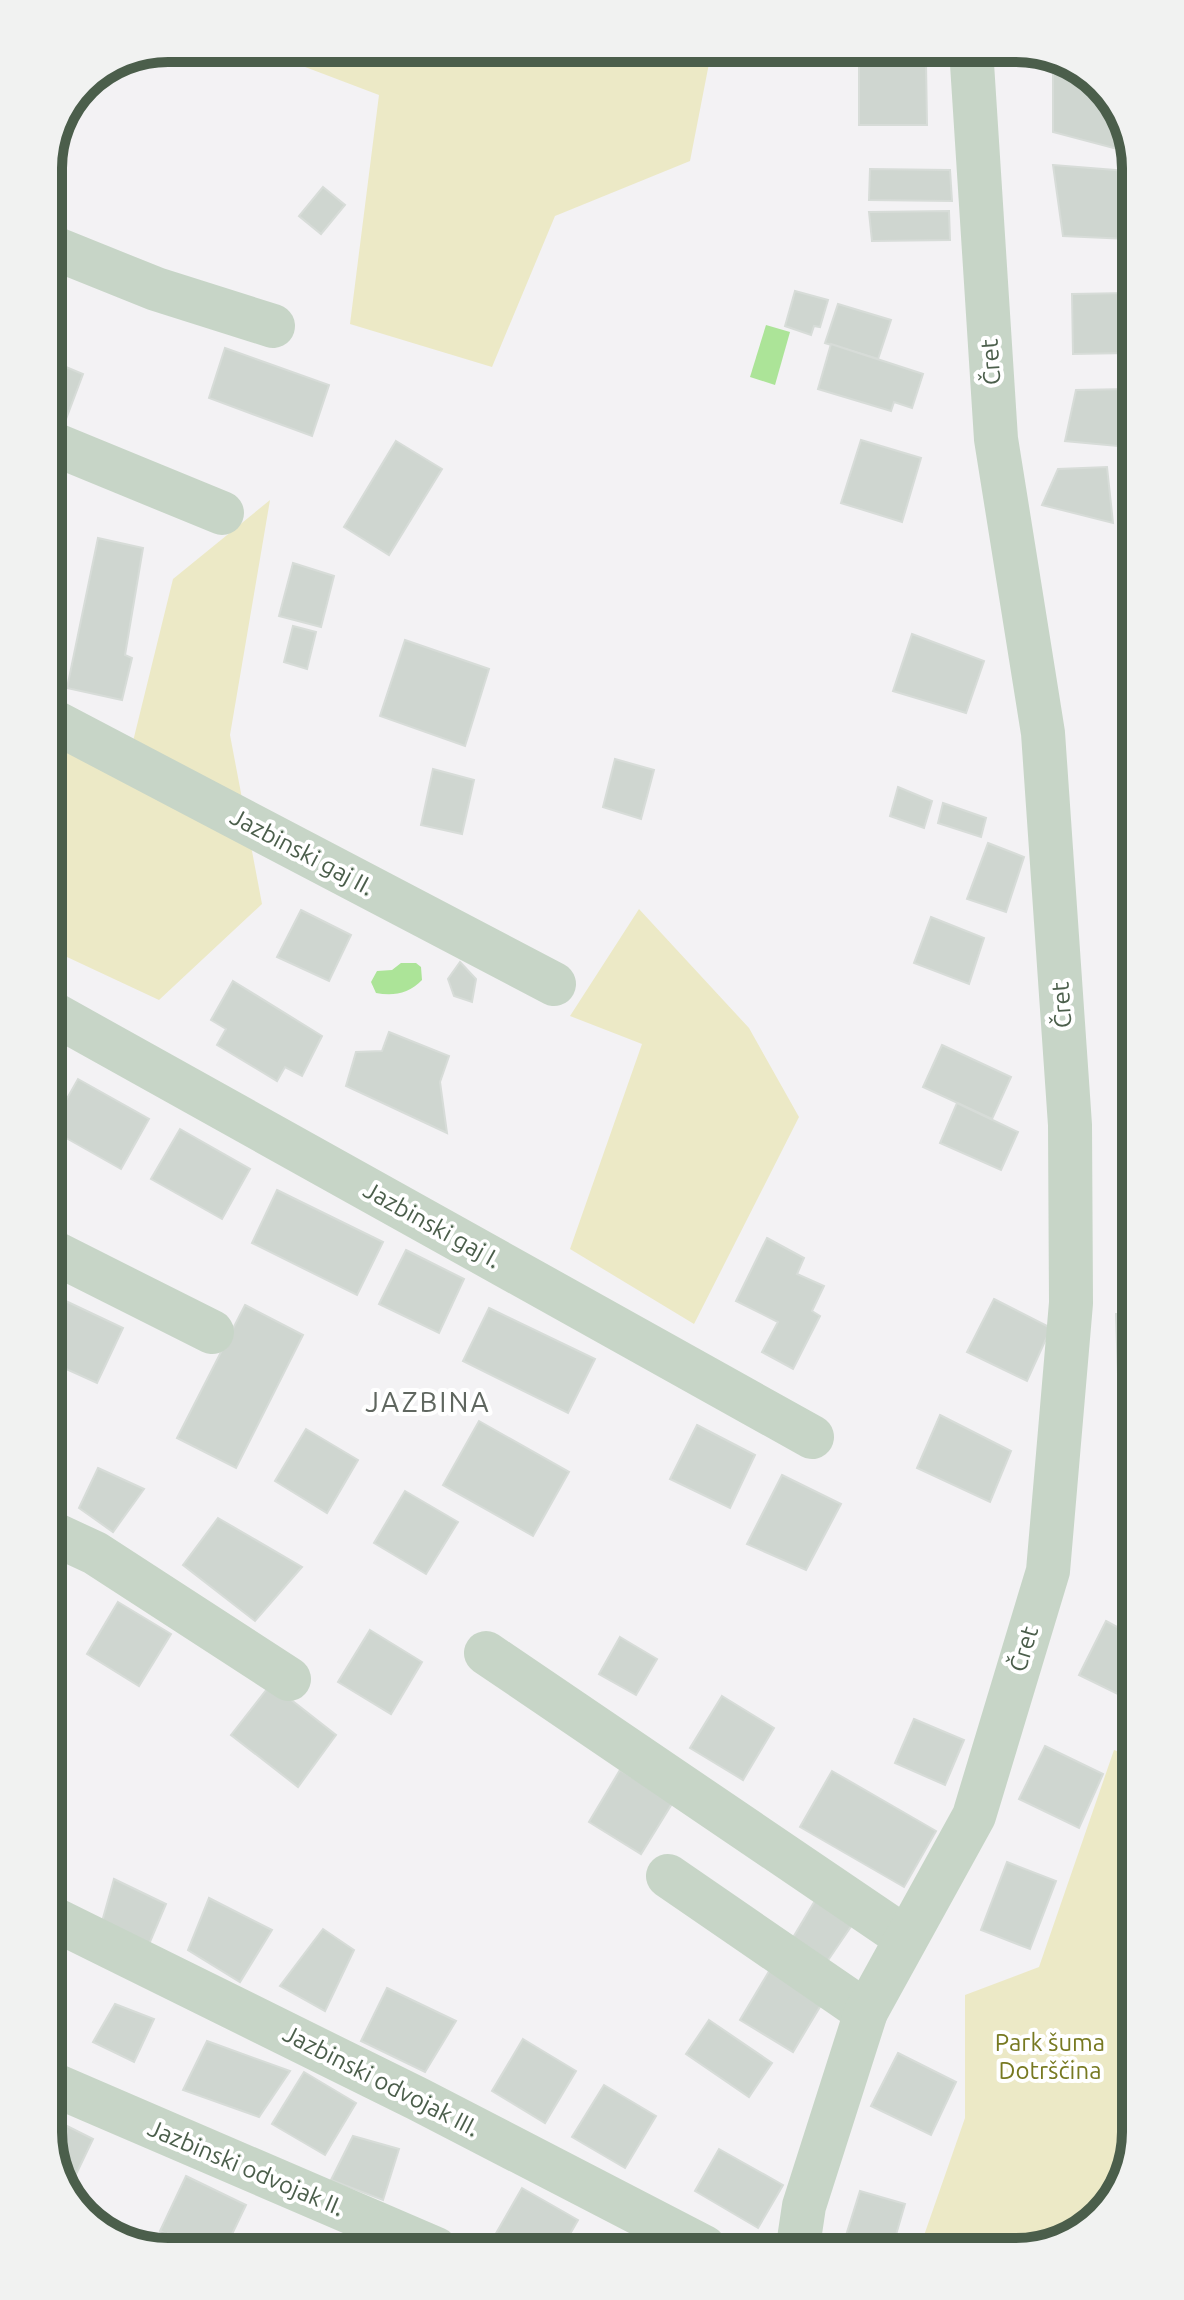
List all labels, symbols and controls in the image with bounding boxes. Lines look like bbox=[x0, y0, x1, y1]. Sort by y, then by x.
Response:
street label: Čret bbox=[974, 337, 1006, 386]
street label: Jazbinski gaj II. bbox=[226, 802, 378, 901]
street label: Čret bbox=[1045, 980, 1077, 1029]
street label: Jazbinski gaj I. bbox=[359, 1176, 505, 1273]
district label: JAZBINA bbox=[365, 1386, 491, 1417]
street label: Čret bbox=[1003, 1622, 1043, 1675]
street label: Jazbinski odvojak III. bbox=[279, 2019, 484, 2142]
park label: Park šuma Dotrščina bbox=[995, 2029, 1105, 2084]
street label: Jazbinski odvojak II. bbox=[144, 2114, 348, 2221]

